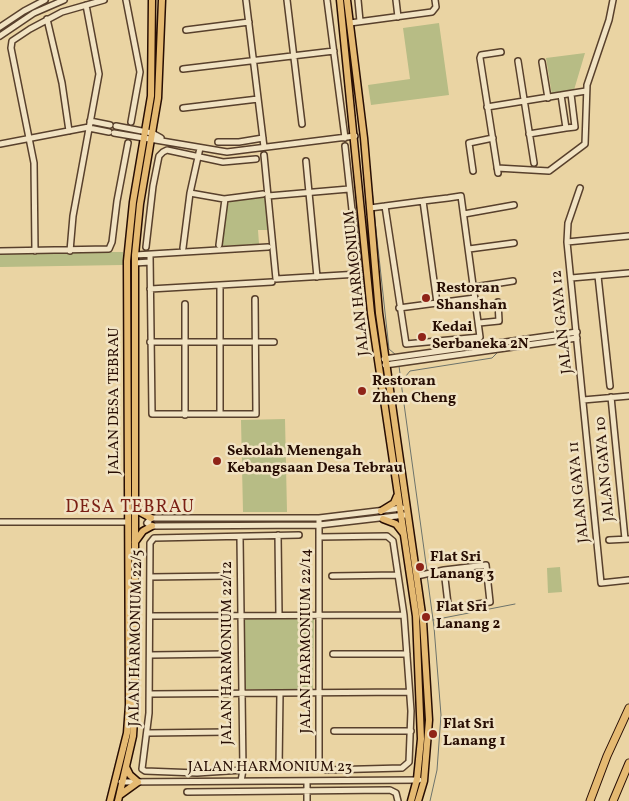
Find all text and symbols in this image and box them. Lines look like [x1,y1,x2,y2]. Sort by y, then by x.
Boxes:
street label: JALAN HARMONIUM [341,209,375,357]
street label: JALAN GAYA 12 [549,269,577,375]
place label: Restoran Shanshan [436,280,507,315]
marker: Restoran Shanshan [420,292,432,304]
place label: Kedai Serbaneka 2N [432,319,529,354]
street label: JALAN DESA TEBRAU [106,327,124,475]
marker: Kedai Serbaneka 2N [416,331,428,343]
place label: Restoran Zhen Cheng [372,373,456,408]
marker: Restoran Zhen Cheng [356,385,368,397]
street label: JALAN GAYA 10 [592,416,620,522]
street label: JALAN GAYA 11 [566,440,594,544]
place label: Sekolah Menengah Kebangsaan Desa Tebrau [227,443,403,478]
marker: Sekolah Menengah Kebangsaan Desa Tebrau [211,455,223,467]
district label: DESA TEBRAU [64,498,196,520]
street label: JALAN HARMONIUM 22/14 [298,548,316,734]
street label: JALAN HARMONIUM 22/5 [126,549,148,727]
place label: Flat Sri Lanang 3 [430,549,494,584]
street label: JALAN HARMONIUM 22/12 [219,561,237,745]
marker: Flat Sri Lanang 3 [414,561,426,573]
place label: Flat Sri Lanang 2 [436,599,500,634]
marker: Flat Sri Lanang 2 [420,611,432,623]
place label: Flat Sri Lanang 1 [443,716,505,751]
marker: Flat Sri Lanang 1 [427,728,439,740]
street label: JALAN HARMONIUM 23 [188,759,352,777]

